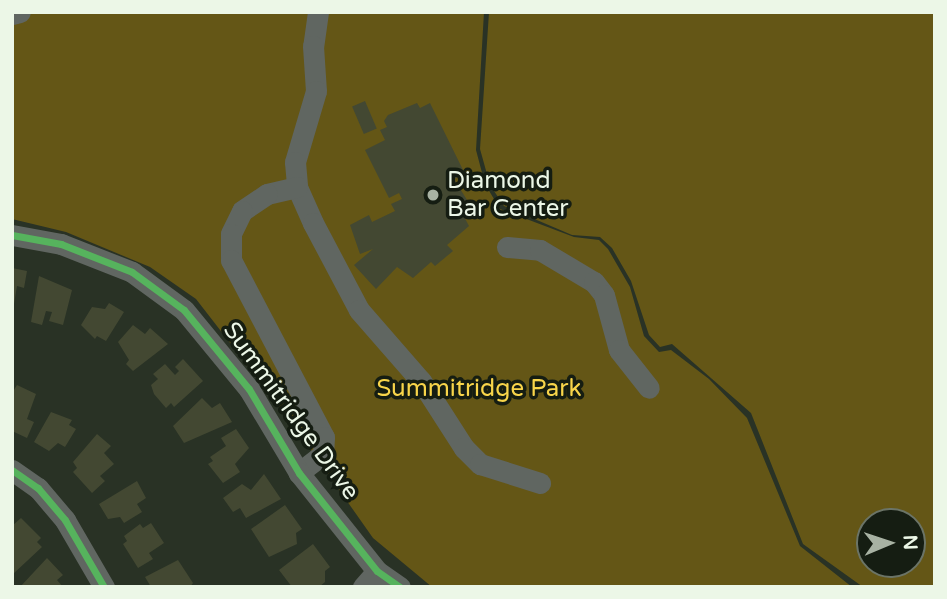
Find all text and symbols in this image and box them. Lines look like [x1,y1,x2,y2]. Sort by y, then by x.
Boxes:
place label: Diamond Bar Center [447,167,569,223]
marker: Diamond Bar Center [425,187,441,203]
street label: Summitridge Drive [217,316,365,506]
park label: Summitridge Park [377,375,581,403]
north arrow [856,508,926,578]
text: N [899,534,921,550]

